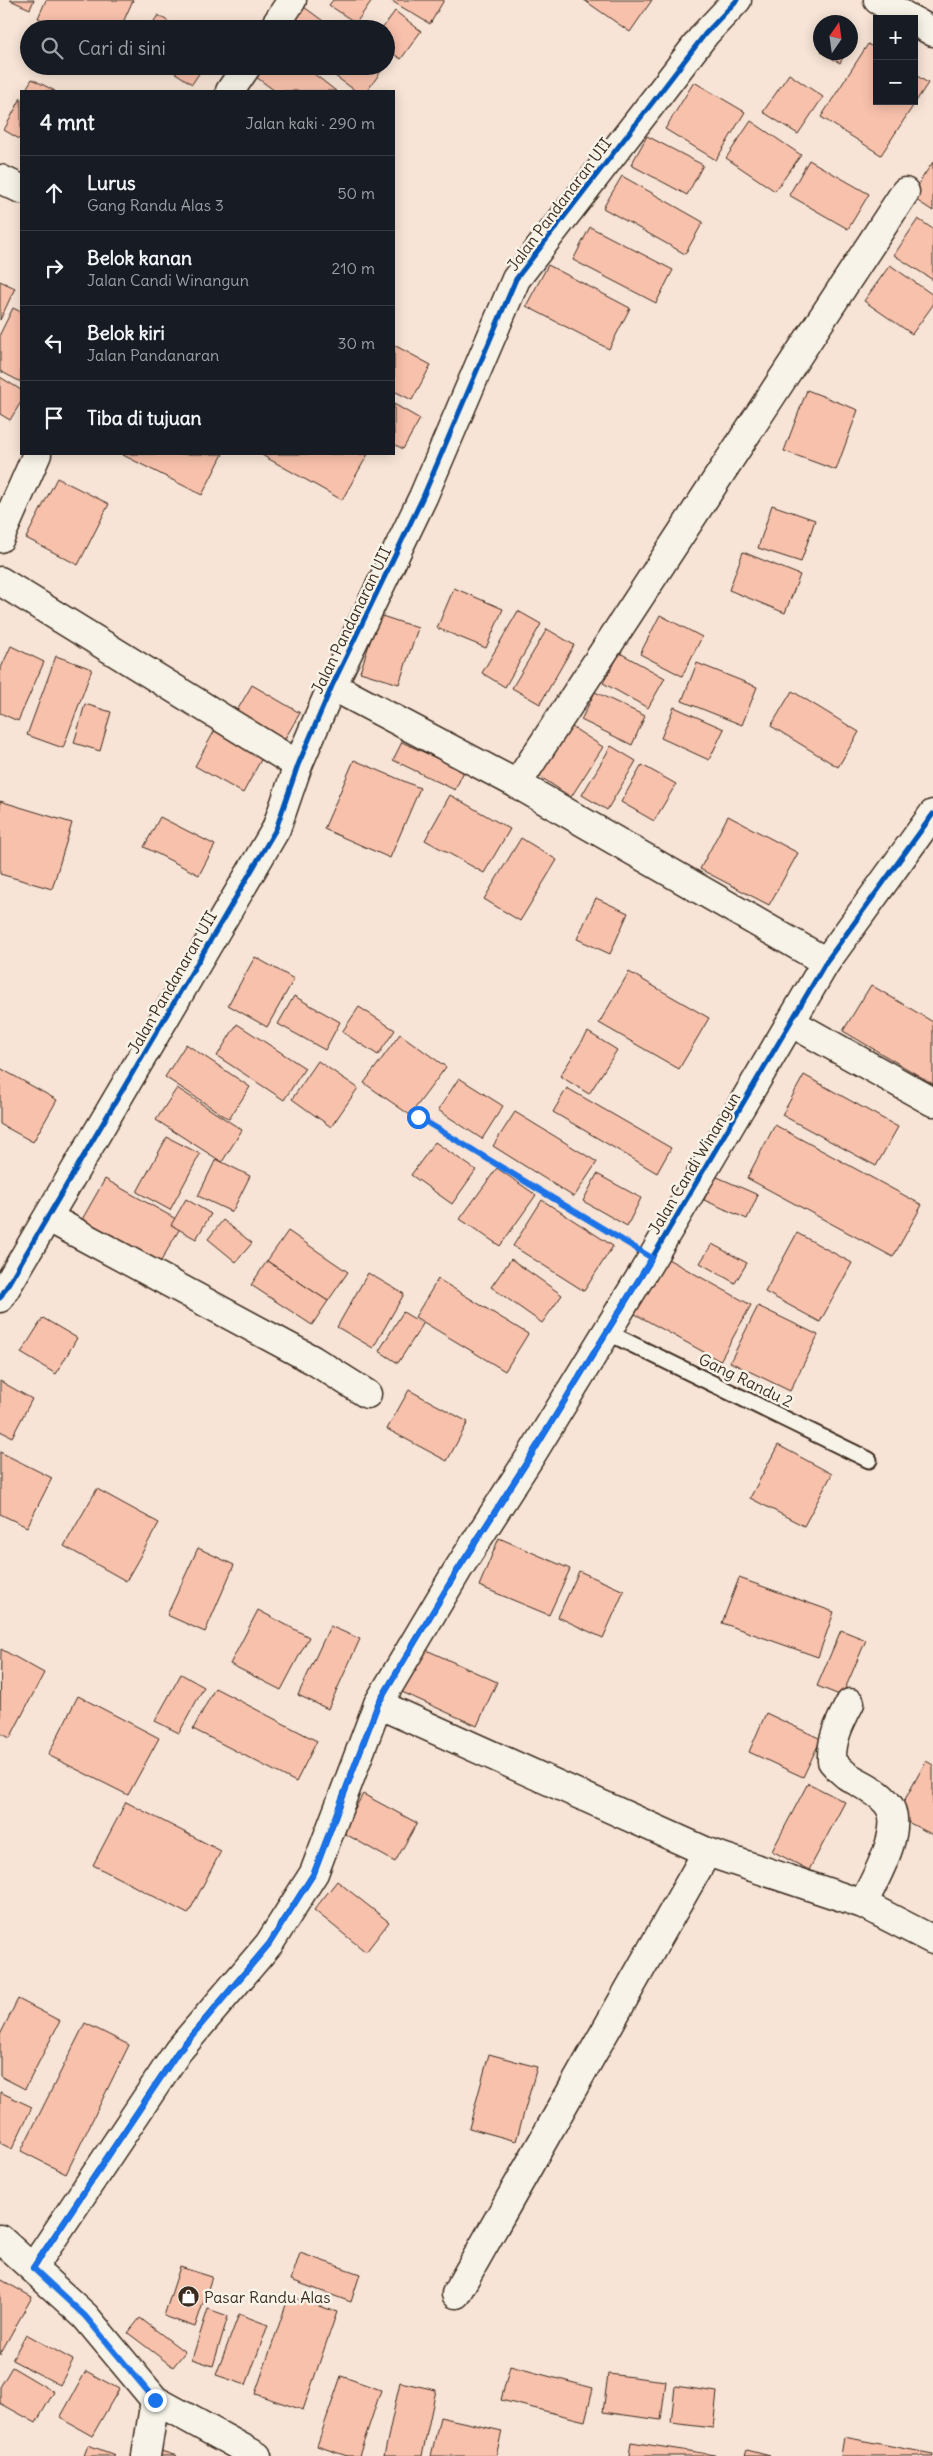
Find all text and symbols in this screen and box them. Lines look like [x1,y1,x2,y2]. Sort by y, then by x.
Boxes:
north arrow [813,15,858,60]
map controls [873,15,918,105]
button: + [873,15,918,60]
search box [20,20,395,75]
icon: search [38,34,66,62]
text: Cari di sini [78,36,166,60]
button: − [873,60,918,105]
text: 4 mnt [40,109,95,136]
text: Jalan kaki · 290 m [246,113,375,133]
street label: Jalan Pandanaran UII [503,134,615,274]
text: Lurus [87,171,136,195]
icon: ahead [40,179,68,207]
text: 50 m [337,183,375,203]
text: Gang Randu Alas 3 [87,195,224,215]
text: Belok kanan [87,246,192,270]
icon: right [40,254,68,282]
text: 210 m [332,258,375,278]
text: Jalan Candi Winangun [87,270,249,290]
text: Belok kiri [87,321,165,345]
icon: left [40,329,68,357]
text: 30 m [338,333,375,353]
text: Jalan Pandanaran [87,345,219,365]
icon: arrive [40,404,68,432]
text: Tiba di tujuan [87,406,202,430]
street label: Jalan Pandanaran UII [307,543,395,697]
street label: Jalan Pandanaran UII [123,907,221,1057]
street label: Jalan Candi Winangun [644,1088,744,1238]
route start [407,1106,430,1129]
street label: Gang Randu 2 [696,1349,797,1412]
shop icon: Pasar Randu Alas [176,2285,200,2309]
place label: Pasar Randu Alas [204,2287,330,2307]
route end [144,2389,167,2412]

